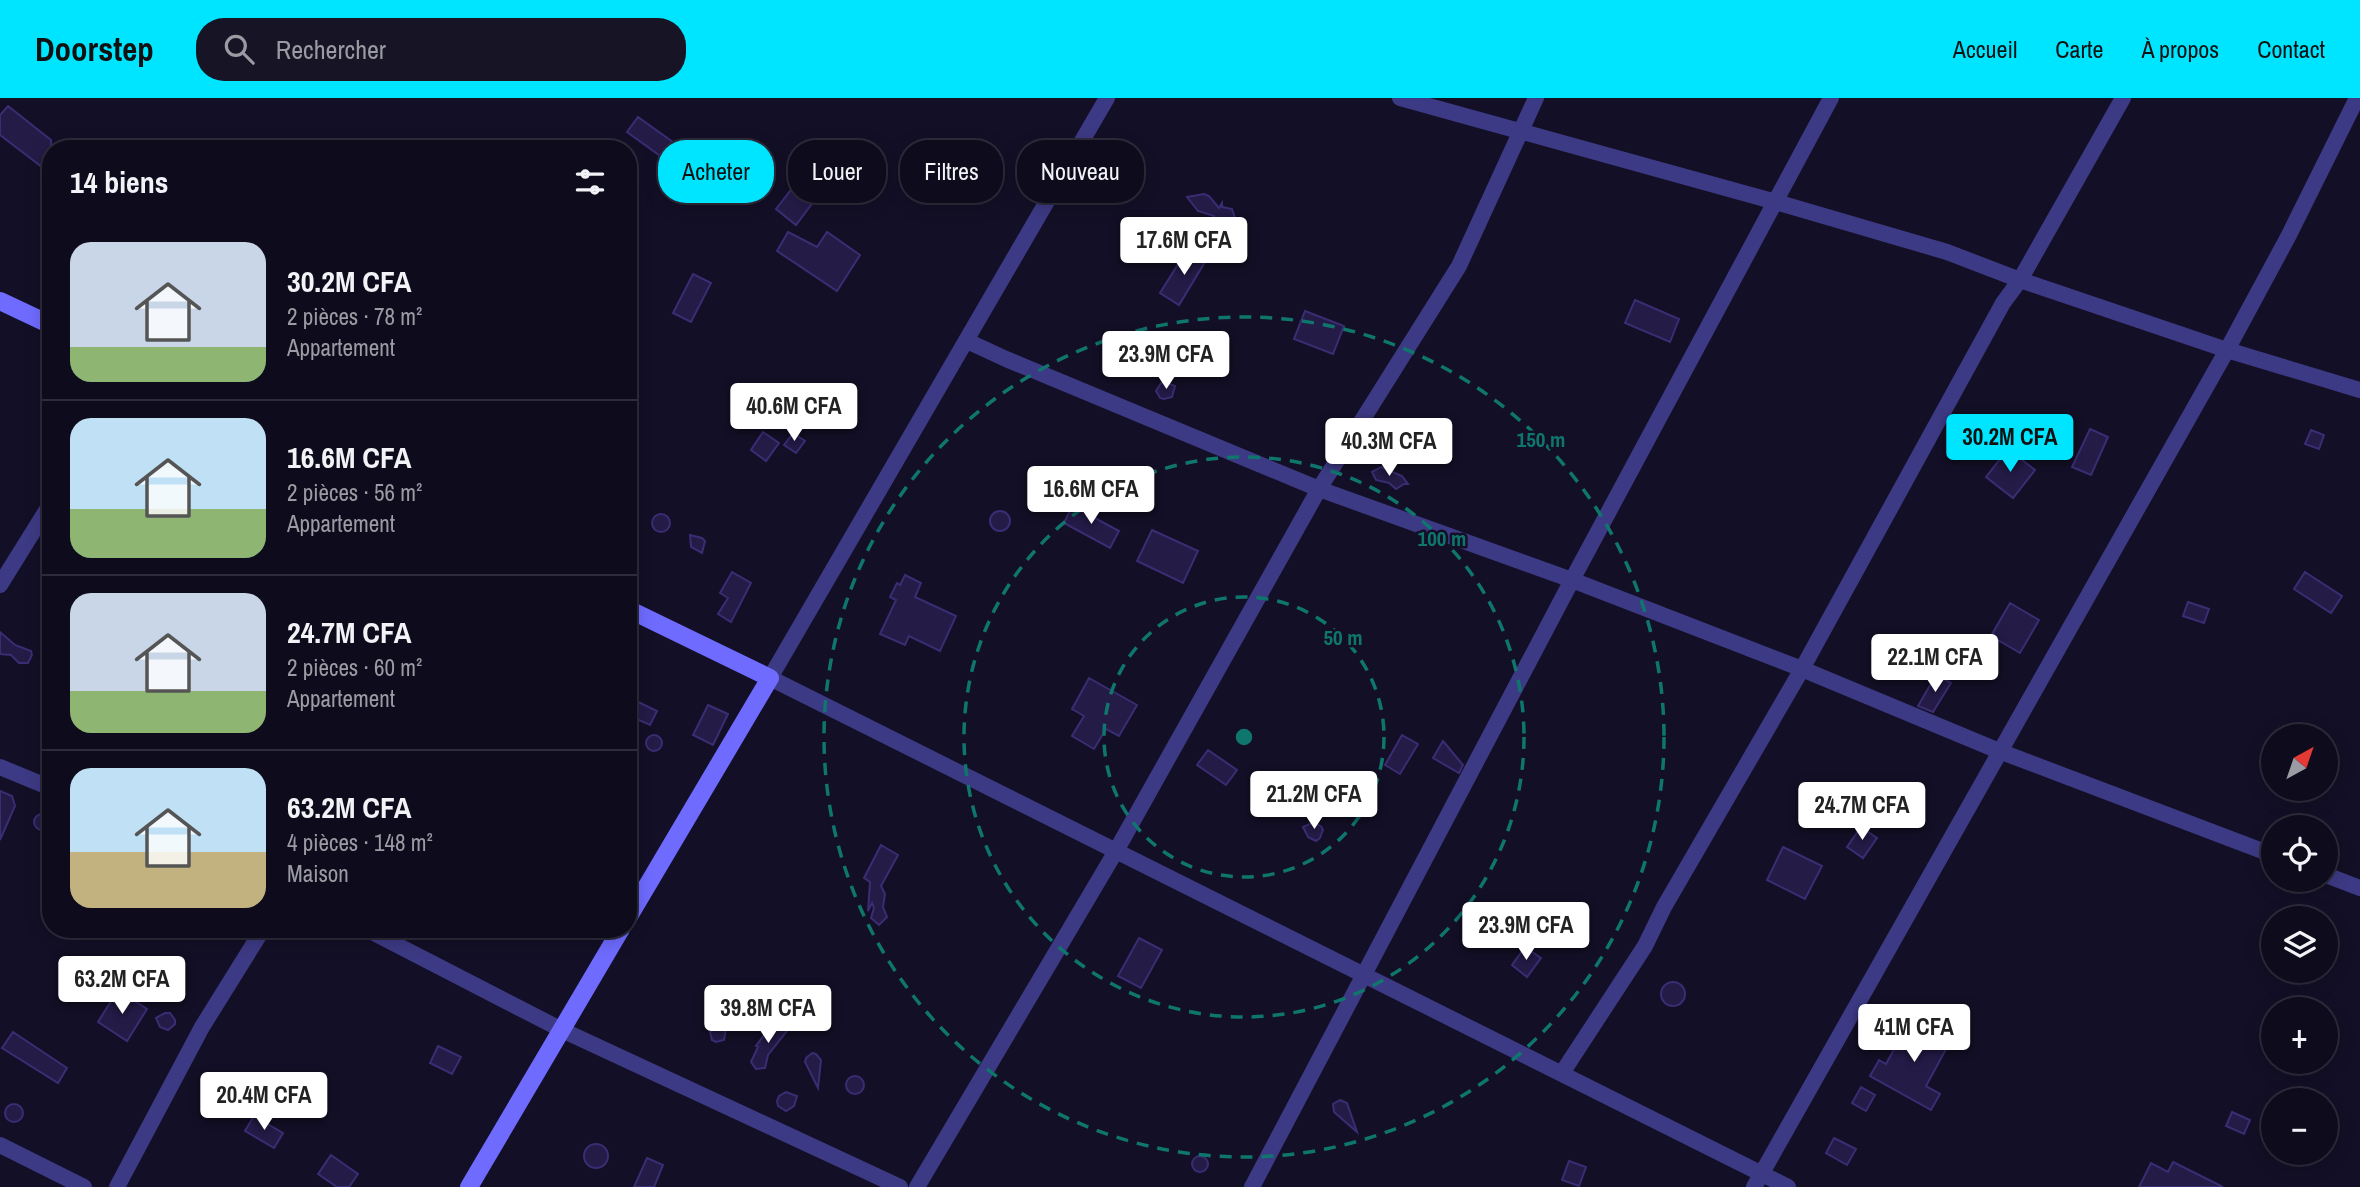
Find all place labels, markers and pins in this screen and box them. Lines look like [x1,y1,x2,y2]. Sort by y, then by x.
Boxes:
pin: 17.6M CFA [1104,218,1264,277]
pin: 23.9M CFA [1086,331,1246,391]
pin: 40.6M CFA [714,384,874,443]
pin: 30.2M CFA [1930,414,2090,474]
pin: 40.3M CFA [1309,418,1469,478]
pin: 16.6M CFA [1011,466,1171,526]
pin: 22.1M CFA [1855,634,2015,694]
centre of rings [1232,725,1256,749]
pin: 21.2M CFA [1234,772,1394,831]
pin: 24.7M CFA [1782,782,1942,842]
pin: 23.9M CFA [1446,902,1606,962]
pin: 63.2M CFA [42,956,202,1016]
pin: 39.8M CFA [688,986,848,1045]
pin: 41M CFA [1849,1004,1979,1064]
pin: 20.4M CFA [184,1072,344,1132]

